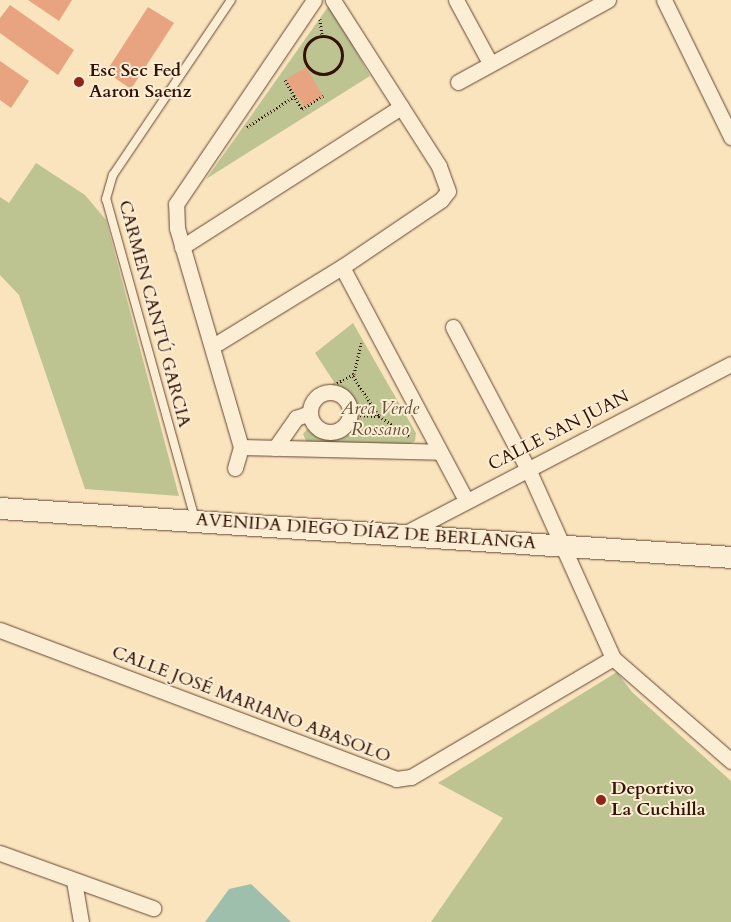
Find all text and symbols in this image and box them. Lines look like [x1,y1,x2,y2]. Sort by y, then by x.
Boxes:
place label: Esc Sec Fed Aaron Saenz [89,61,191,104]
marker: Esc Sec Fed Aaron Saenz [73,76,85,88]
street label: CARMEN CANTÚ GARCIA [113,198,195,430]
street label: CALLE SAN JUAN [485,386,633,476]
park label: Area Verde Rossano [341,399,419,442]
street label: AVENIDA DIEGO DÍAZ DE BERLANGA [195,509,537,555]
street label: CALLE JOSÉ MARIANO ABASOLO [109,642,393,768]
place label: Deportivo La Cuchilla [611,779,706,822]
marker: Deportivo La Cuchilla [595,794,607,806]

